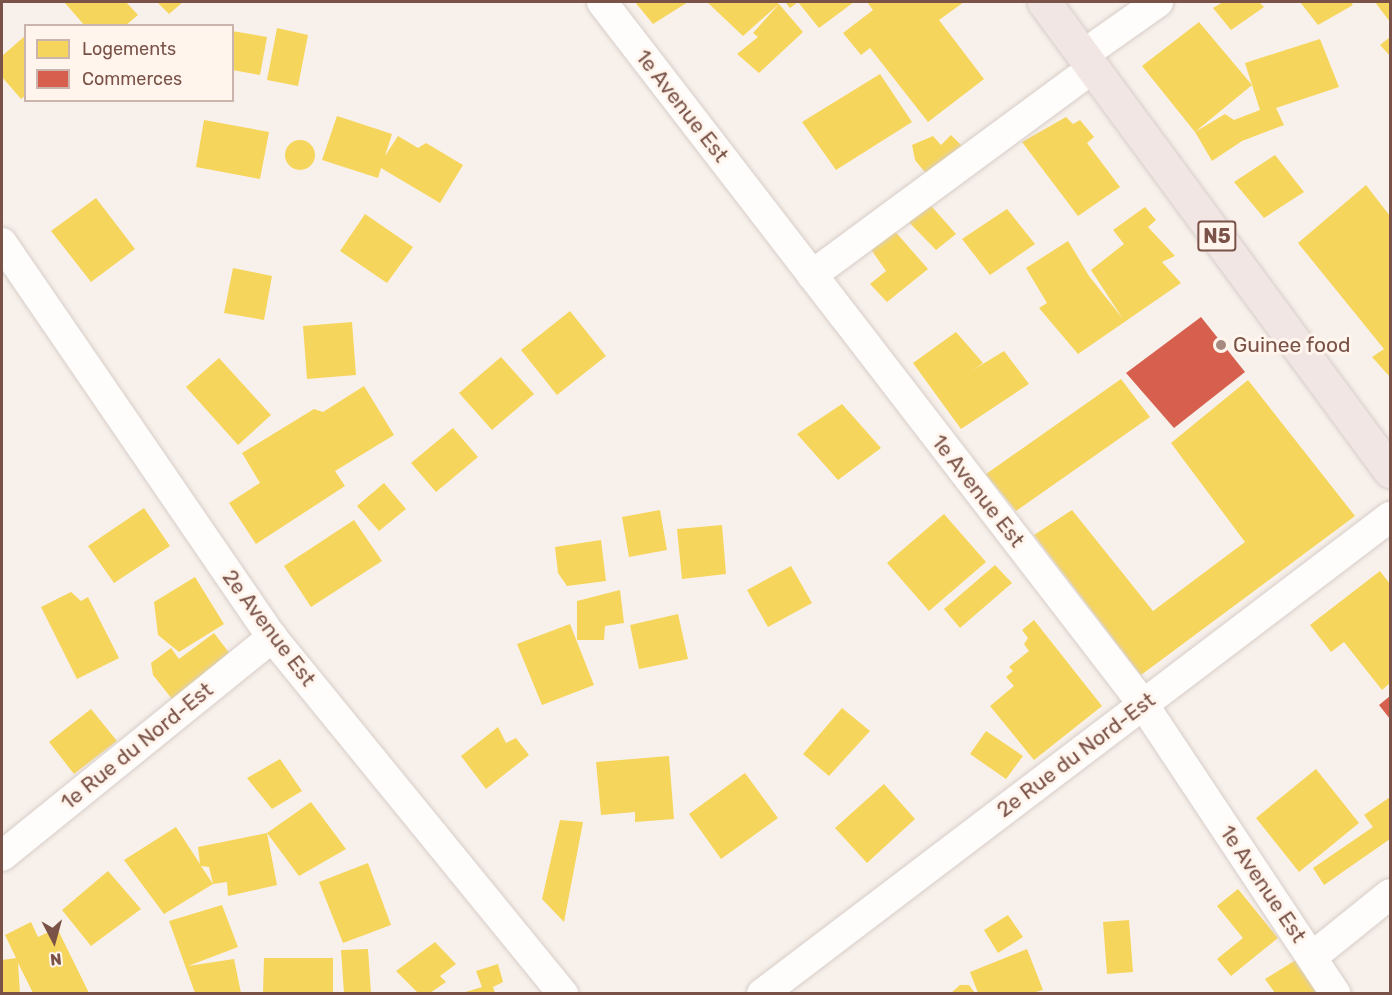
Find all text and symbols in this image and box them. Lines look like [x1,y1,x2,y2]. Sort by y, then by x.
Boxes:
legend [24,24,234,102]
text: Logements [82,38,176,60]
street label: 1e Avenue Est [630,45,734,167]
text: Commerces [82,68,182,90]
road number: N5 [1196,219,1238,253]
place label: Guinee food [1233,332,1351,358]
marker: Guinee food [1214,338,1228,352]
street label: 1e Avenue Est [926,430,1030,552]
street label: 2e Avenue Est [217,565,321,691]
street label: 1e Rue du Nord-Est [56,677,218,815]
street label: 2e Rue du Nord-Est [992,687,1160,823]
street label: 1e Avenue Est [1214,820,1312,948]
north arrow [24,911,84,971]
text: N [49,949,63,969]

